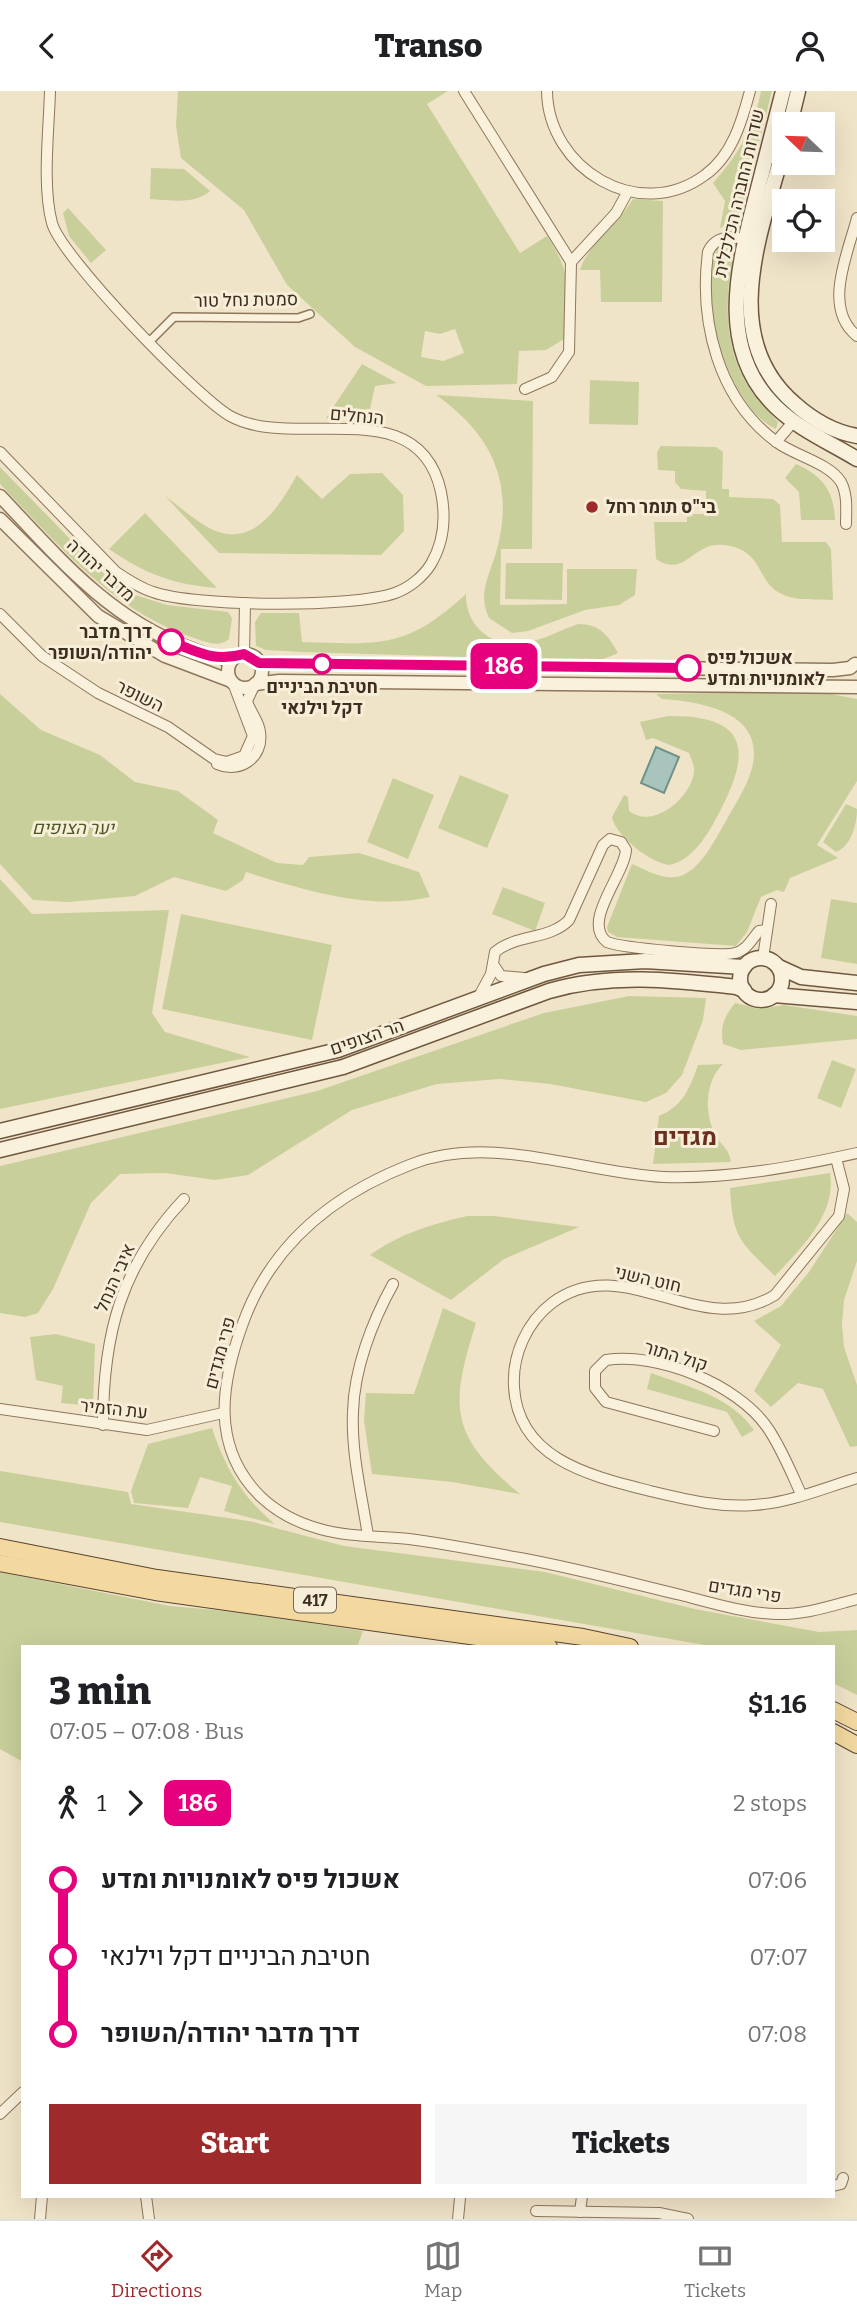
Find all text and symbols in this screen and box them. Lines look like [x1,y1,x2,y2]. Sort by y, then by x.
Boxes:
icon: back [28,27,66,65]
text: Transo [374,27,483,65]
icon: person [791,27,829,65]
street label: שדרות החברה הכלכלית [709,107,769,279]
north arrow [772,112,835,175]
map controls [772,112,835,252]
button: locate [772,189,835,252]
street label: סמטת נחל טור [194,288,298,312]
street label: הנחלים [329,403,385,429]
place label: בי"ס תומר רחל [606,496,716,518]
marker: בי"ס תומר רחל [584,499,600,515]
street label: מדבר יהודה [62,534,140,606]
place label: דרך מדבר יהודה/השופר [48,621,152,664]
marker: דרך מדבר יהודה/השופר [158,629,184,655]
line badge: 186 [464,643,544,689]
place label: אשכול פיס לאומנויות ומדע [707,647,825,690]
text: 186 [485,652,524,680]
marker: חטיבת הביניים דקל וילנאי [312,654,332,674]
marker: אשכול פיס לאומנויות ומדע [675,655,701,681]
street label: השופר [113,675,167,717]
place label: חטיבת הביניים דקל וילנאי [266,676,378,719]
park label: יער הצופים [32,817,116,839]
street label: הר הצופים [327,1014,407,1060]
district label: מגדים [653,1123,717,1151]
street label: איבי הנחל [90,1240,140,1316]
street label: חוט השני [613,1261,683,1297]
street label: פרי מגדים [200,1315,240,1391]
street label: קול התור [642,1336,710,1376]
street label: עת הזמיר [79,1395,149,1423]
street label: פרי מגדים [707,1574,783,1608]
road number: 417 [294,1588,336,1613]
text: 3 min [49,1668,151,1714]
text: $1.16 [748,1689,807,1720]
text: 07:05 – 07:08 · Bus [49,1717,244,1745]
icon: walk [49,1784,87,1822]
icon: forward [116,1784,154,1822]
text: 1 [97,1789,106,1817]
text: 186 [178,1789,217,1817]
text: 2 stops [733,1789,807,1817]
text: אשכול פיס לאומנויות ומדע [101,1864,400,1895]
text: 07:06 [748,1866,807,1894]
text: חטיבת הביניים דקל וילנאי [101,1941,371,1972]
text: 07:07 [750,1943,807,1971]
text: דרך מדבר יהודה/השופר [101,2018,360,2049]
text: 07:08 [747,2020,807,2048]
button: Start [49,2104,421,2184]
button: Tickets [435,2104,807,2184]
tab: Directions [111,2237,202,2302]
tab: Map [424,2237,462,2302]
tab: Tickets [684,2237,746,2302]

